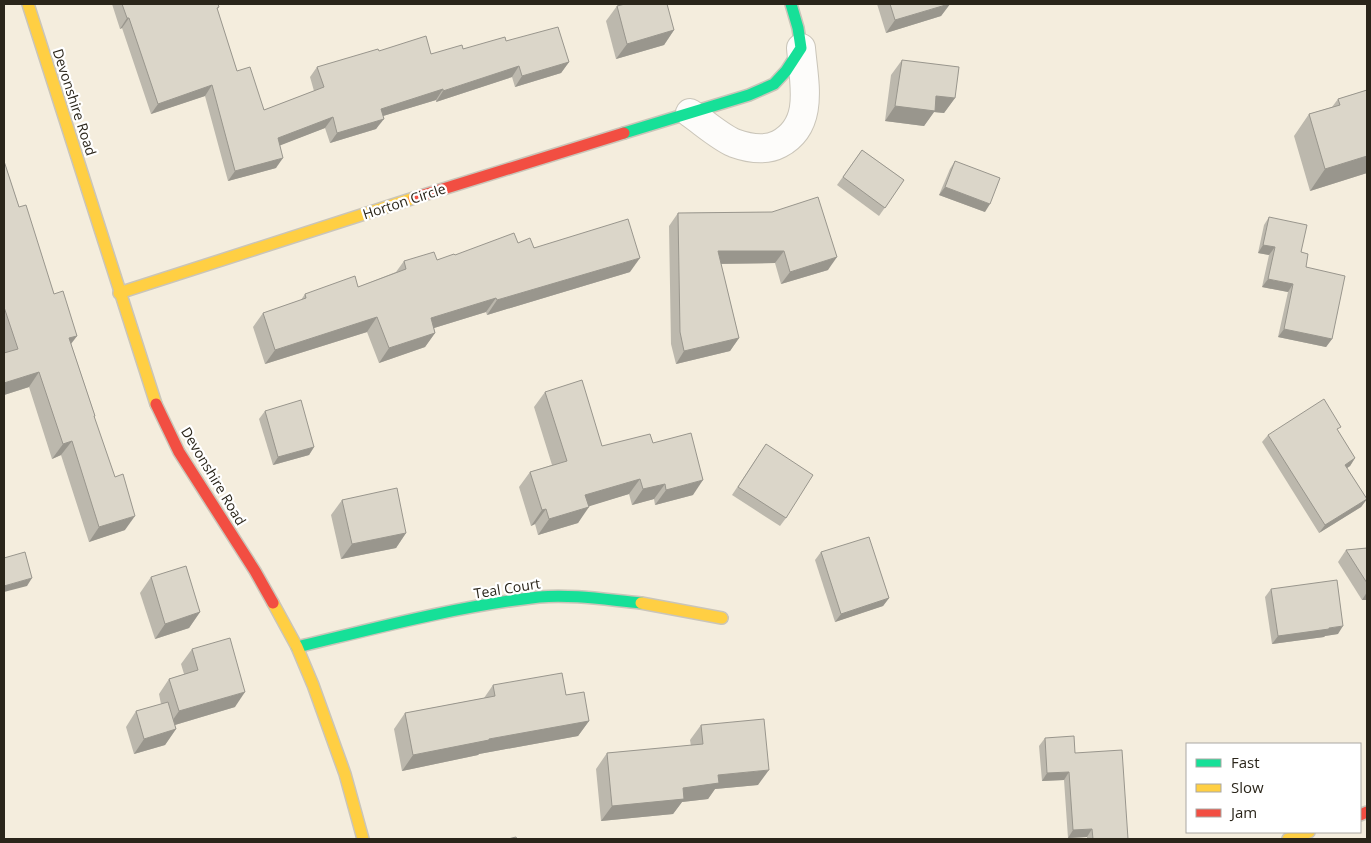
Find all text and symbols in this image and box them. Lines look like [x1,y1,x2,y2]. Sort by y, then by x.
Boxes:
street label: Devonshire Road [49,46,101,158]
street label: Horton Circle [360,179,448,223]
street label: Devonshire Road [177,423,251,529]
street label: Teal Court [472,573,542,603]
legend [1186,743,1361,833]
text: Fast [1231,752,1260,772]
text: Slow [1231,777,1264,797]
text: Jam [1229,802,1257,822]

